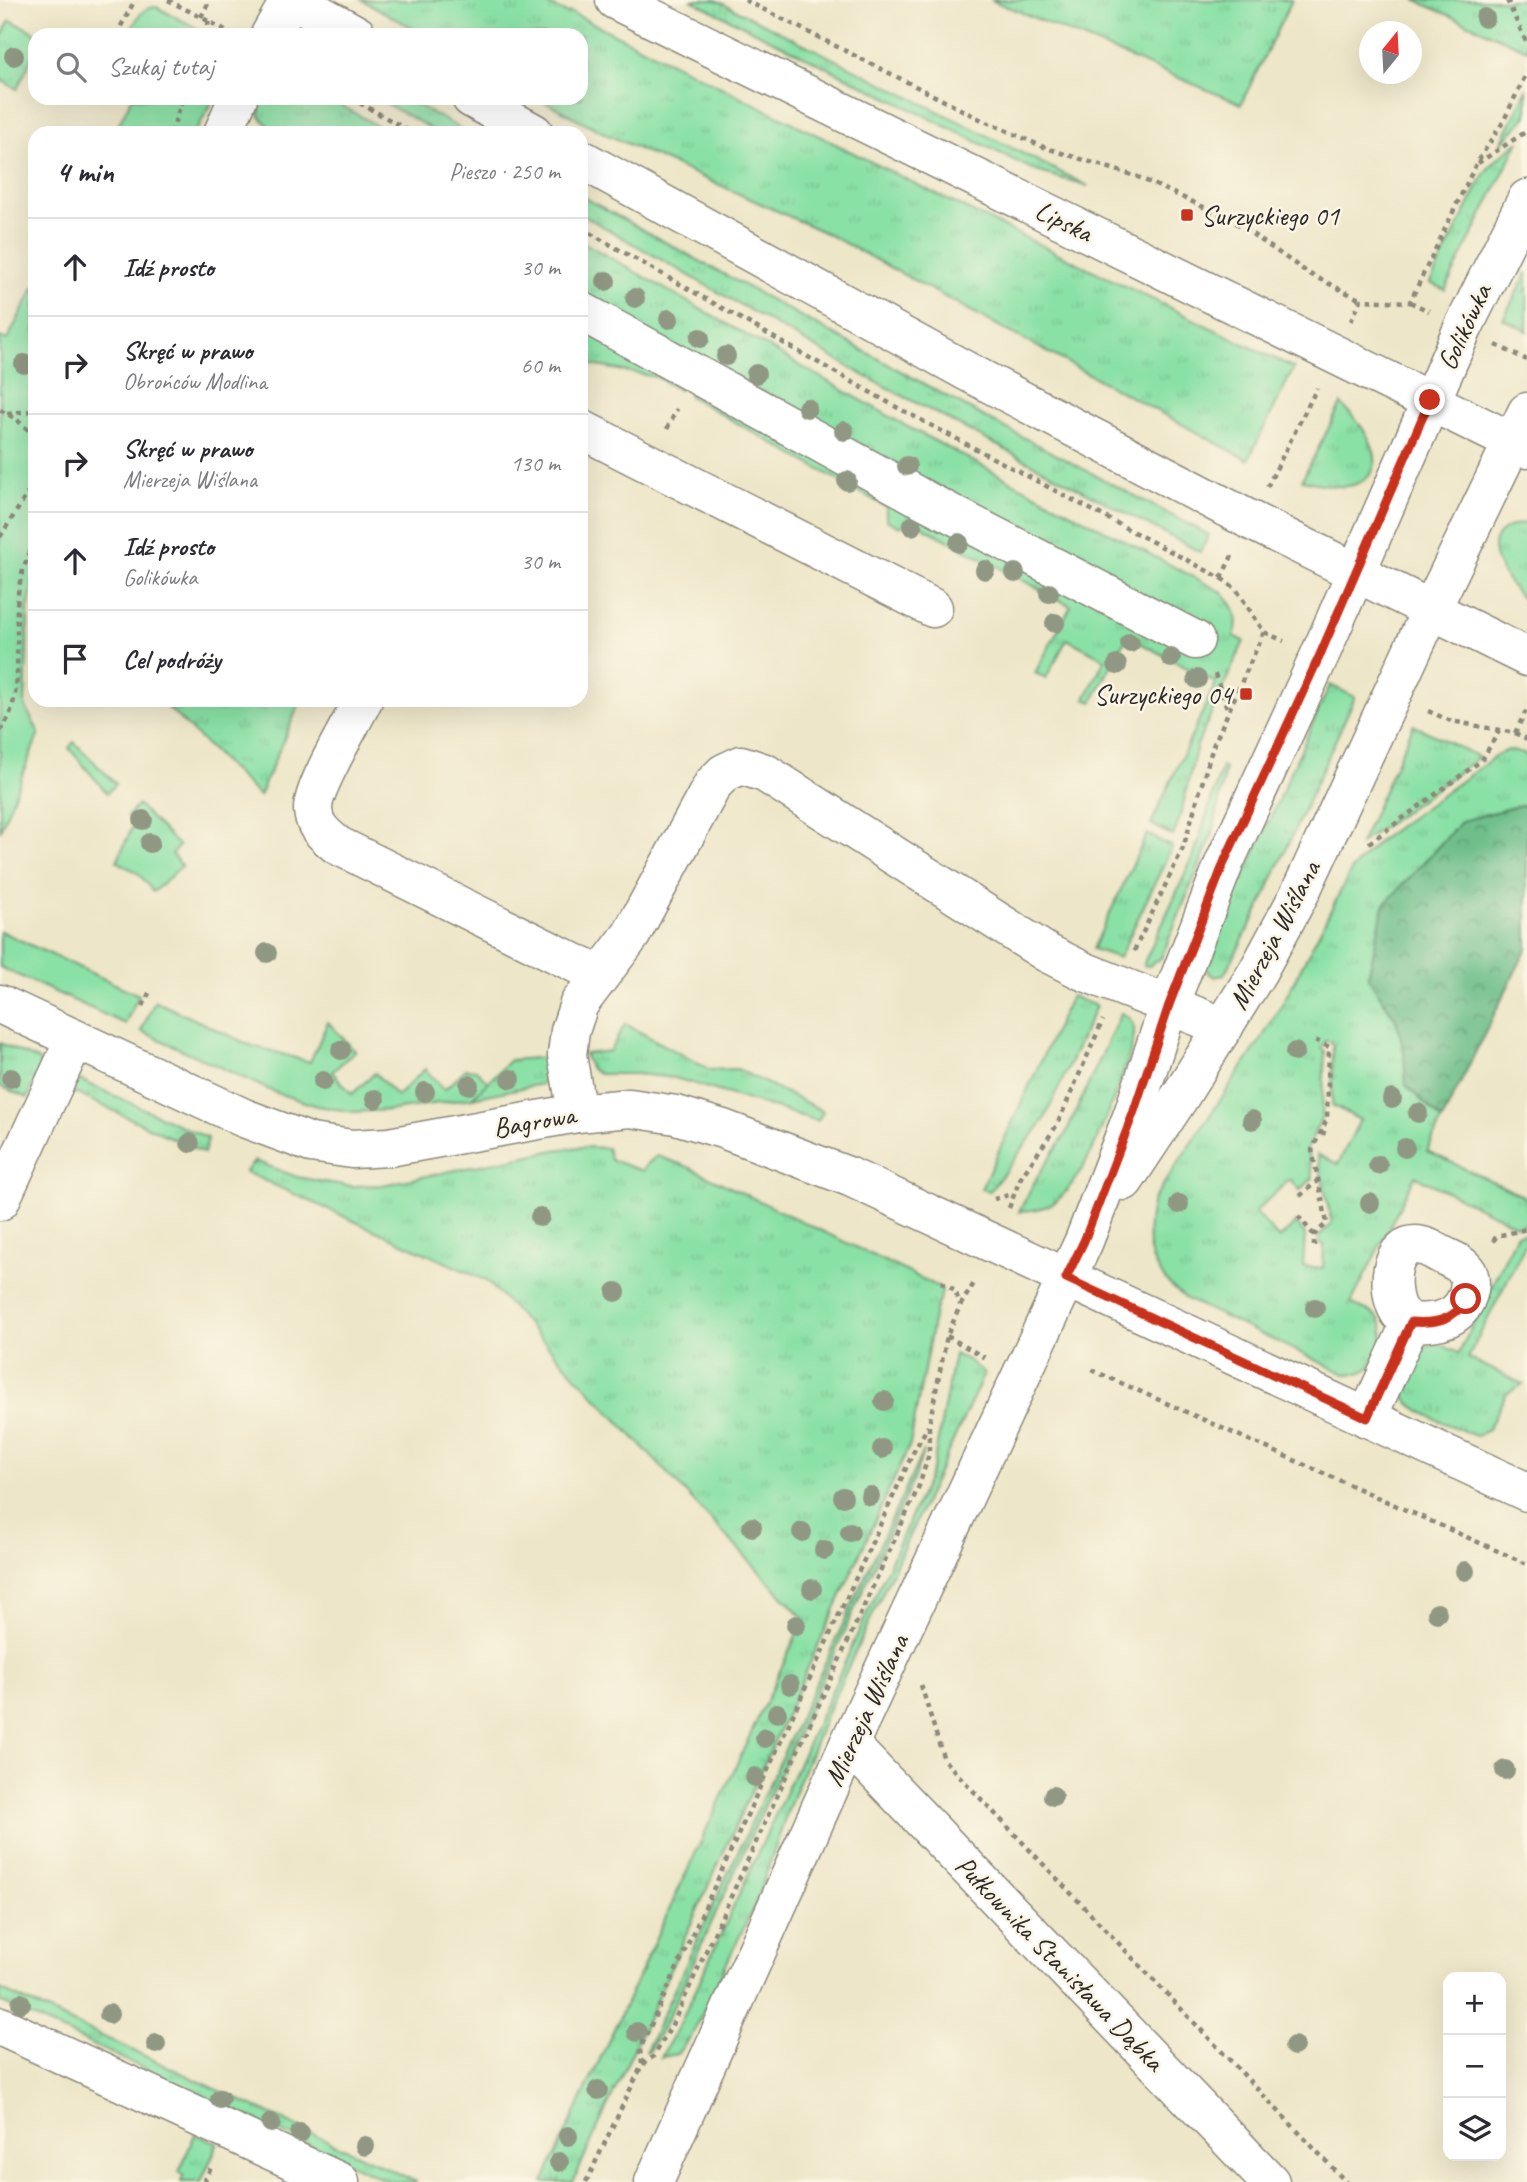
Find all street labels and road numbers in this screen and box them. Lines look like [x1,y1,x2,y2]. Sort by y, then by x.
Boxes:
street label: Lipska [1030,192,1100,250]
street label: Golikówka [1429,277,1500,375]
street label: Mierzeja Wiślana [1220,853,1329,1015]
street label: Bagrowa [490,1096,580,1145]
street label: Mierzeja Wiślana [816,1627,917,1791]
street label: Pułkownika Stanisława Dąbka [948,1848,1173,2079]

